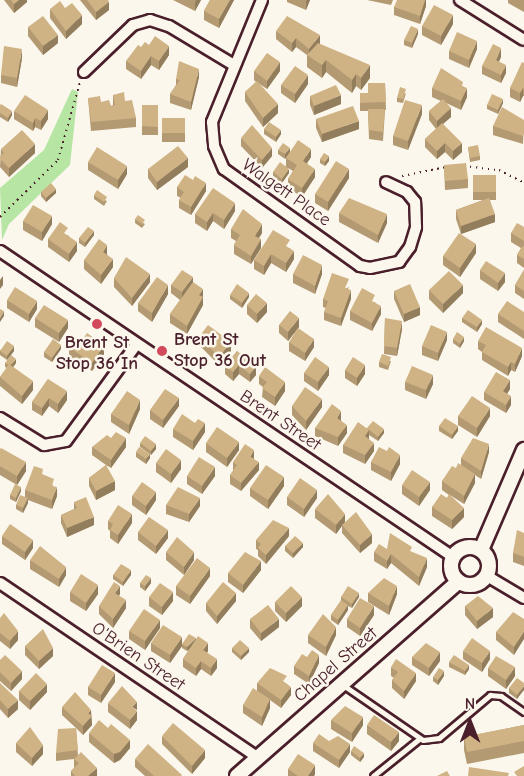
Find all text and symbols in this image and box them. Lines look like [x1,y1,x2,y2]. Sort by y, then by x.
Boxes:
street label: Walgett Place [237,154,335,232]
marker: Brent St Stop 36 In [90,317,104,331]
place label: Brent St Stop 36 Out [174,330,266,372]
place label: Brent St Stop 36 In [56,333,138,376]
marker: Brent St Stop 36 Out [155,344,169,358]
street label: Brent Street [235,386,325,456]
street label: O'Brien Street [87,618,189,696]
street label: Chapel Street [290,623,382,707]
north arrow [440,692,500,752]
text: N [465,695,475,713]

